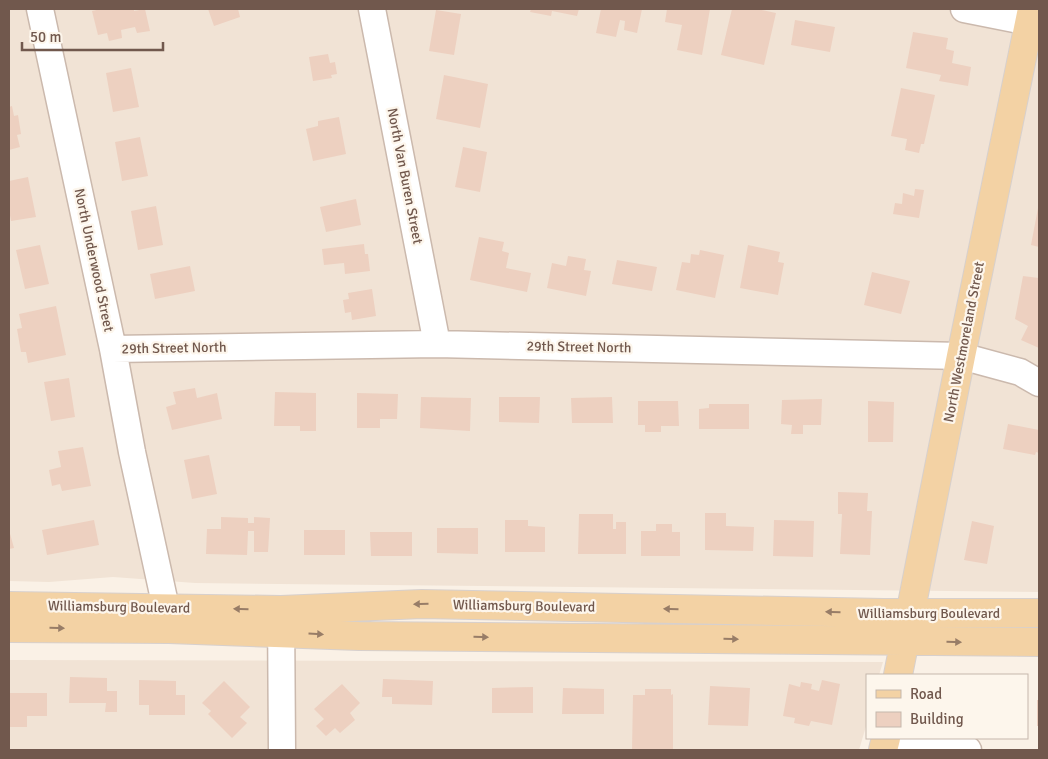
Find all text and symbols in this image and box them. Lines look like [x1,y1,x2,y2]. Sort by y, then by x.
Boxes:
scale bar [22,20,164,52]
text: 50 m [30,28,61,46]
street label: North Van Buren Street [383,106,427,246]
street label: North Underwood Street [70,187,118,333]
street label: North Westmoreland Street [940,260,988,424]
street label: 29th Street North [526,338,632,356]
street label: 29th Street North [121,339,227,357]
street label: Williamsburg Boulevard [453,596,595,616]
street label: Williamsburg Boulevard [48,597,190,617]
one-way arrow [412,600,428,608]
one-way arrow [232,605,248,613]
one-way arrow [662,605,678,613]
street label: Williamsburg Boulevard [858,605,1000,622]
one-way arrow [825,608,841,616]
one-way arrow [50,624,66,632]
one-way arrow [308,630,324,638]
one-way arrow [473,633,489,641]
one-way arrow [723,635,739,643]
one-way arrow [946,638,962,646]
legend [866,674,1028,739]
text: Road [910,685,942,703]
text: Building [910,710,964,728]

